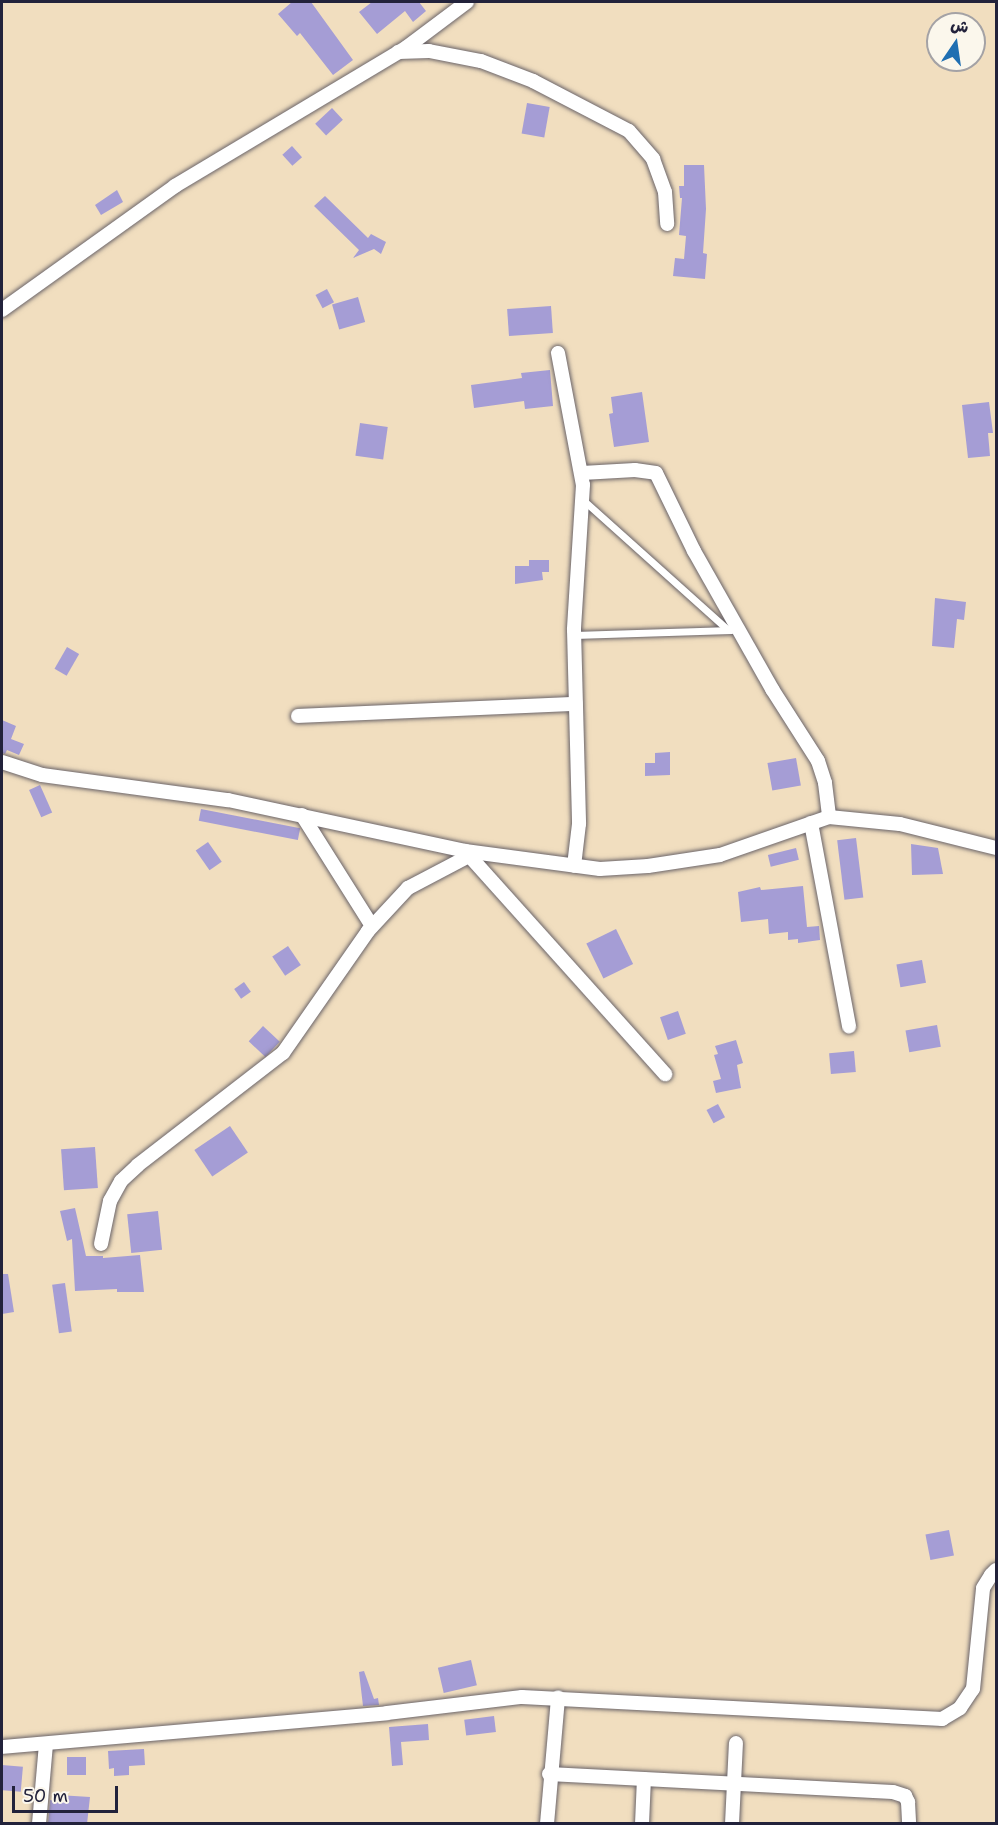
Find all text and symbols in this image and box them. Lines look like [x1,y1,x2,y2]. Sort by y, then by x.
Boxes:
north arrow [926,12,986,72]
text: ش [949,14,971,38]
scale bar [15,1774,122,1812]
text: 50 m [23,1784,68,1808]

